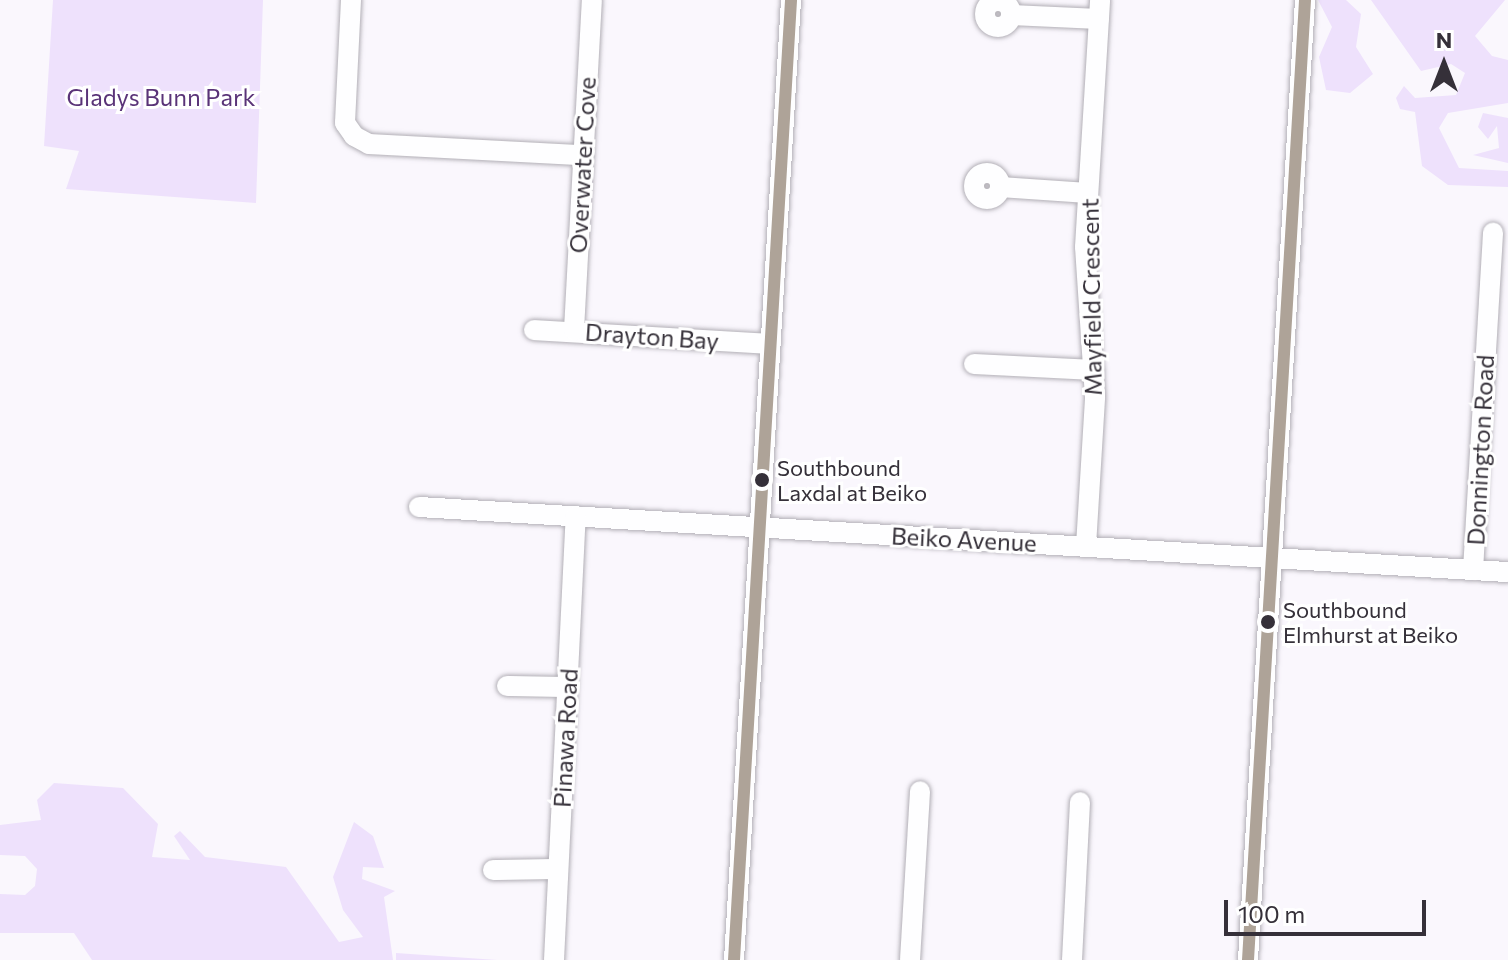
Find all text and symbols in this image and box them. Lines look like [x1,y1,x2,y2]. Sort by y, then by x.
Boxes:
north arrow [1404,24,1484,104]
text: N [1436,26,1452,53]
street label: Overwater Cove [563,76,601,254]
park label: Gladys Bunn Park [66,83,256,111]
street label: Mayfield Crescent [1075,198,1107,396]
street label: Drayton Bay [584,317,720,355]
street label: Donnington Road [1461,354,1499,546]
place label: Southbound Laxdal at Beiko [777,454,927,506]
marker: Southbound Laxdal at Beiko [754,472,770,488]
street label: Beiko Avenue [890,521,1038,557]
place label: Southbound Elmhurst at Beiko [1283,596,1458,648]
marker: Southbound Elmhurst at Beiko [1260,614,1276,630]
street label: Pinawa Road [547,668,583,808]
scale bar [1228,884,1430,934]
text: 100 m [1238,899,1305,928]

